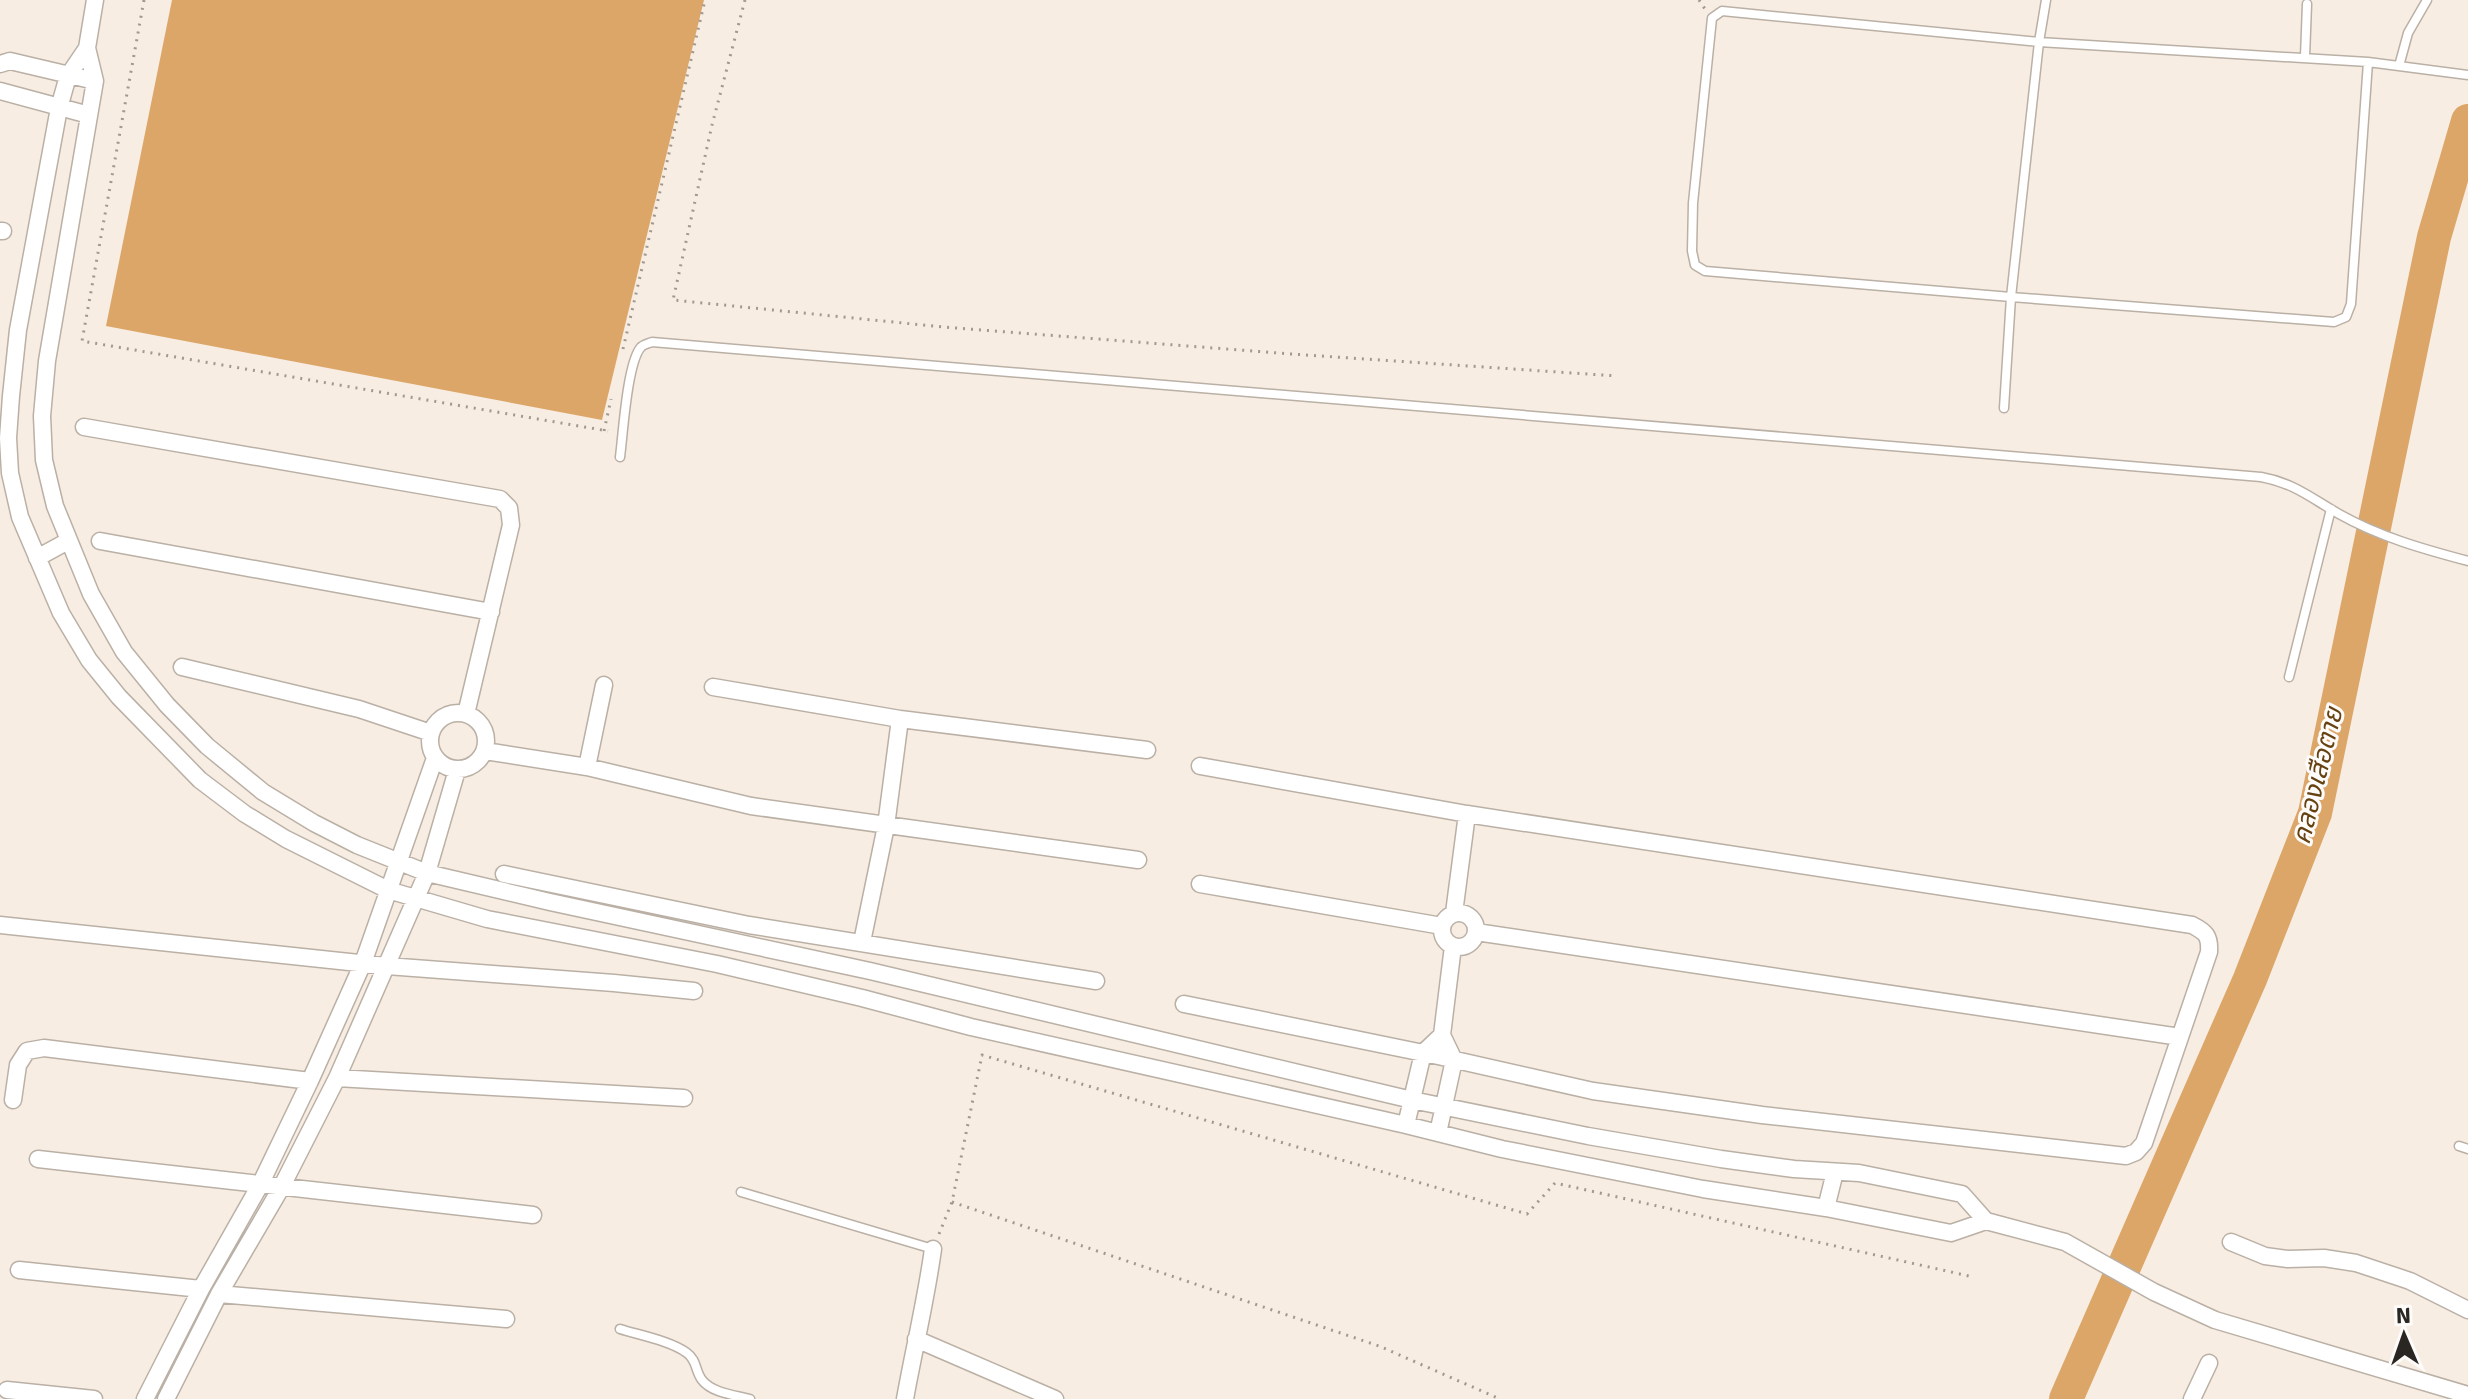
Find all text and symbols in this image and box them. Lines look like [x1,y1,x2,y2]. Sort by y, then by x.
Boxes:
water label: คลองเสือตาย [2286,703,2351,848]
north arrow [2364,1295,2444,1375]
text: N [2395,1302,2411,1329]

